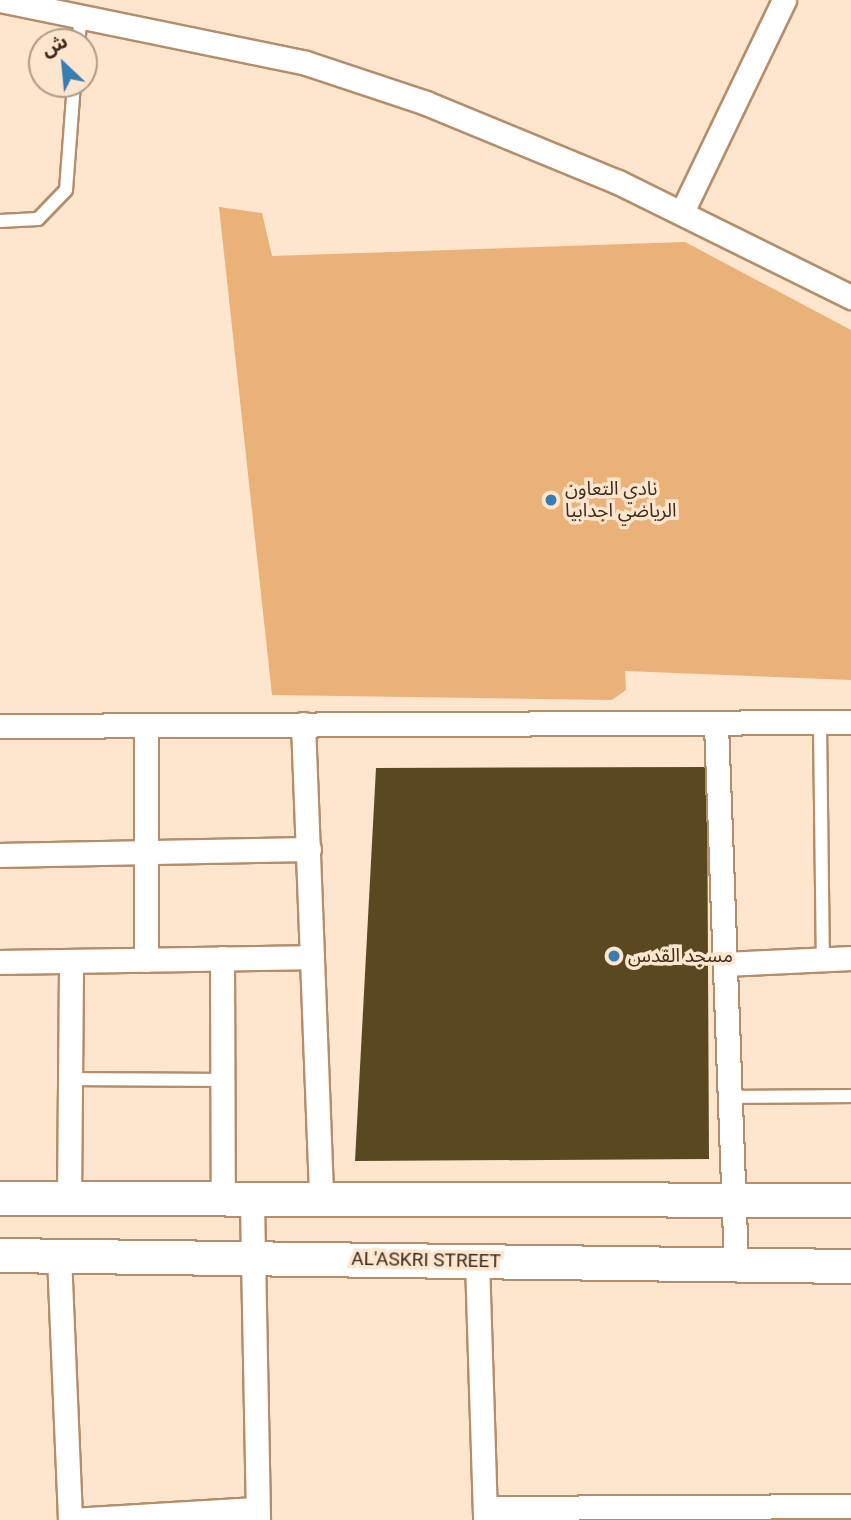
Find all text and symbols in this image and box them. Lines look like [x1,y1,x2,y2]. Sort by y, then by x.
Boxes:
north arrow [28,28,98,98]
text: ش [38,29,71,62]
place label: نادي التعاون الرياضي اجدابيا [565,478,677,522]
marker: نادي التعاون الرياضي اجدابيا [543,492,559,508]
place label: مسجد القدس [628,945,733,967]
marker: مسجد القدس [606,948,622,964]
street label: AL'ASKRI STREET [351,1247,501,1273]

